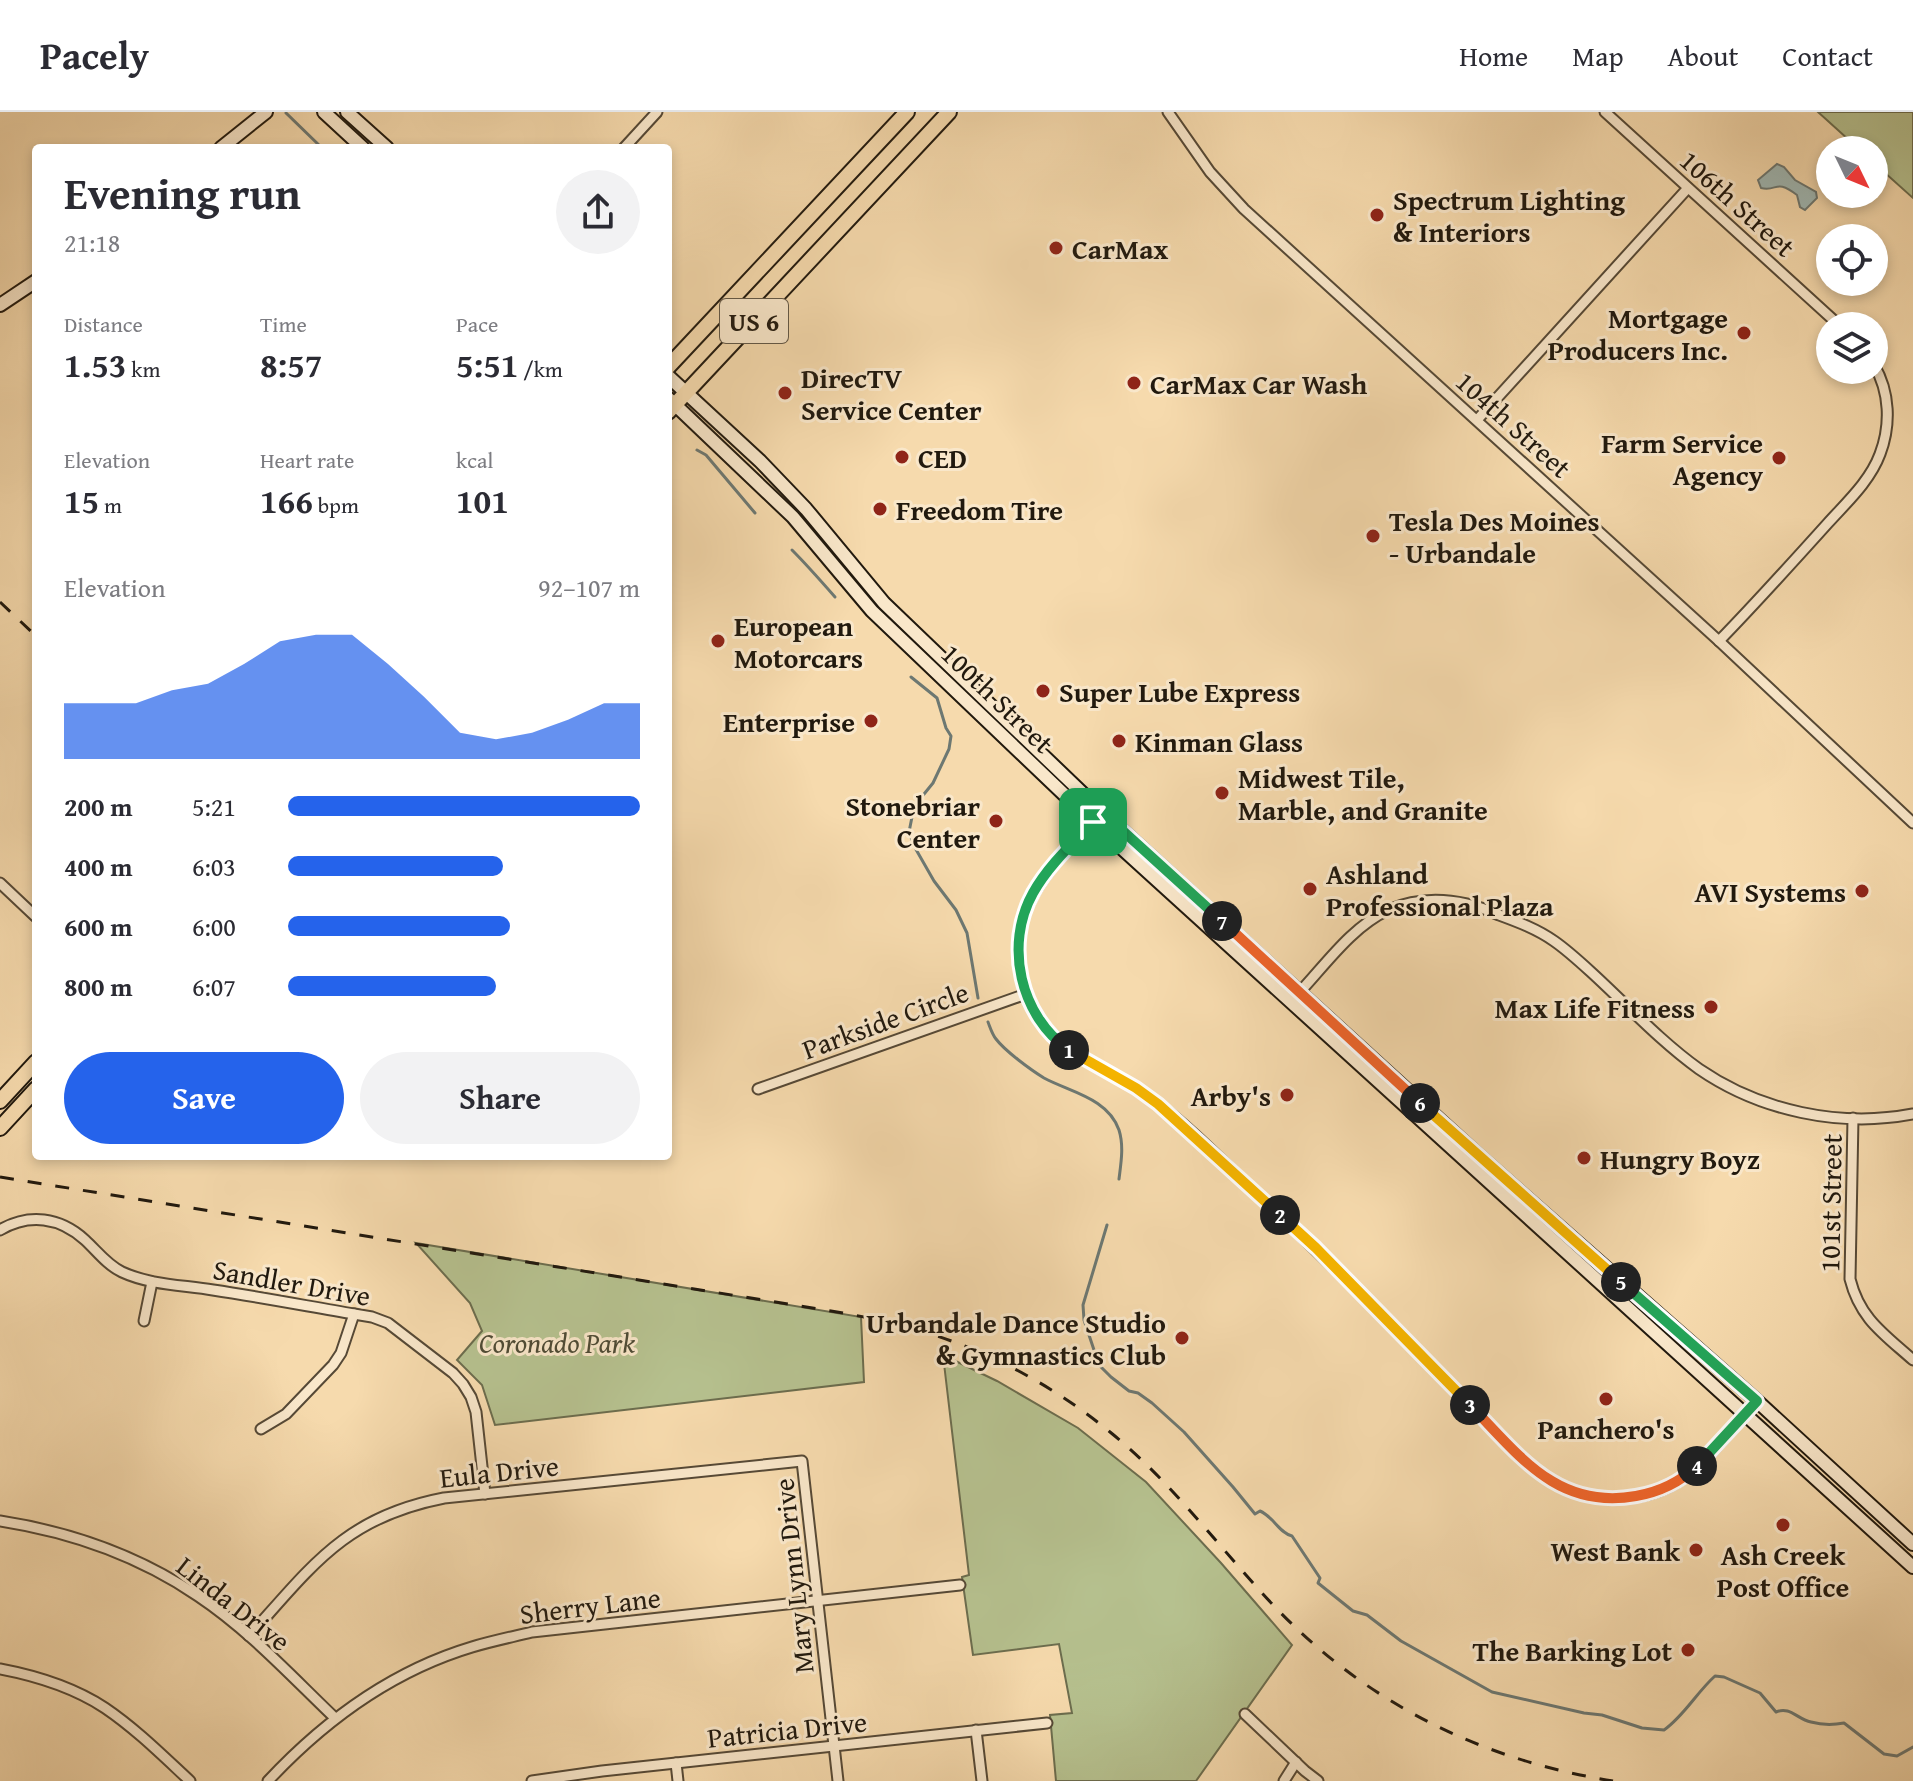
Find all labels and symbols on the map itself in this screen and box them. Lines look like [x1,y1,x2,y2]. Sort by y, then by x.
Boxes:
north arrow [1816,136,1888,208]
street label: 106th Street [1671,140,1805,266]
place label: Spectrum Lighting & Interiors [1393,179,1625,252]
marker: Spectrum Lighting & Interiors [1368,206,1386,224]
place label: CarMax [1072,228,1168,269]
marker: CarMax [1047,239,1065,257]
place label: Mortgage Producers Inc. [1548,297,1728,370]
road number: US 6 [720,299,788,343]
marker: Mortgage Producers Inc. [1735,324,1753,342]
place label: DirecTV Service Center [801,357,982,430]
street label: 104th Street [1447,361,1581,487]
place label: CarMax Car Wash [1150,363,1368,404]
marker: CarMax Car Wash [1125,374,1143,392]
marker: DirecTV Service Center [776,384,794,402]
place label: Farm Service Agency [1601,422,1764,495]
place label: CED [918,437,967,478]
marker: CED [893,448,911,466]
marker: Farm Service Agency [1770,449,1788,467]
place label: Freedom Tire [896,489,1063,530]
marker: Freedom Tire [871,500,889,518]
place label: Tesla Des Moines - Urbandale [1389,500,1600,573]
marker: Tesla Des Moines - Urbandale [1364,527,1382,545]
place label: European Motorcars [734,605,863,678]
marker: European Motorcars [709,632,727,650]
street label: 100th Street [932,634,1064,763]
place label: Super Lube Express [1059,671,1300,712]
marker: Super Lube Express [1034,682,1052,700]
place label: Enterprise [723,701,855,742]
marker: Enterprise [862,712,880,730]
place label: Kinman Glass [1135,721,1303,762]
marker: Kinman Glass [1110,732,1128,750]
place label: Midwest Tile, Marble, and Granite [1238,757,1488,830]
marker: Midwest Tile, Marble, and Granite [1213,784,1231,802]
place label: Stonebriar Center [845,785,980,858]
pin [1059,788,1127,856]
marker: Stonebriar Center [987,812,1005,830]
place label: Ashland Professional Plaza [1326,853,1554,926]
place label: AVI Systems [1694,871,1846,912]
marker: Ashland Professional Plaza [1301,880,1319,898]
marker: AVI Systems [1853,882,1871,900]
pin: 7 [1202,901,1242,941]
street label: Parkside Circle [796,971,974,1069]
place label: Max Life Fitness [1495,987,1695,1028]
marker: Max Life Fitness [1702,998,1720,1016]
pin: 1 [1049,1030,1089,1070]
place label: Arby's [1191,1075,1271,1116]
pin: 6 [1400,1083,1440,1123]
marker: Arby's [1278,1086,1296,1104]
street label: 101st Street [1808,1133,1852,1273]
place label: Hungry Boyz [1600,1138,1760,1179]
marker: Hungry Boyz [1575,1149,1593,1167]
pin: 2 [1260,1195,1300,1235]
street label: Sandler Drive [210,1248,374,1316]
pin: 5 [1601,1262,1641,1302]
place label: Urbandale Dance Studio & Gymnastics Club [866,1302,1166,1375]
park label: Coronado Park [479,1322,635,1363]
marker: Urbandale Dance Studio & Gymnastics Club [1173,1329,1191,1347]
pin: 3 [1450,1385,1490,1425]
marker: Panchero's [1597,1390,1615,1408]
place label: Panchero's [1537,1408,1675,1449]
street label: Eula Drive [437,1444,561,1498]
pin: 4 [1677,1446,1717,1486]
street label: Mary Lynn Drive [762,1476,824,1676]
marker: Ash Creek Post Office [1774,1516,1792,1534]
place label: West Bank [1551,1530,1681,1571]
place label: Ash Creek Post Office [1717,1534,1849,1607]
marker: West Bank [1687,1541,1705,1559]
street label: Linda Drive [168,1545,300,1661]
street label: Sherry Lane [517,1576,663,1634]
place label: The Barking Lot [1472,1630,1672,1671]
marker: The Barking Lot [1679,1641,1697,1659]
street label: Patricia Drive [705,1700,869,1758]

